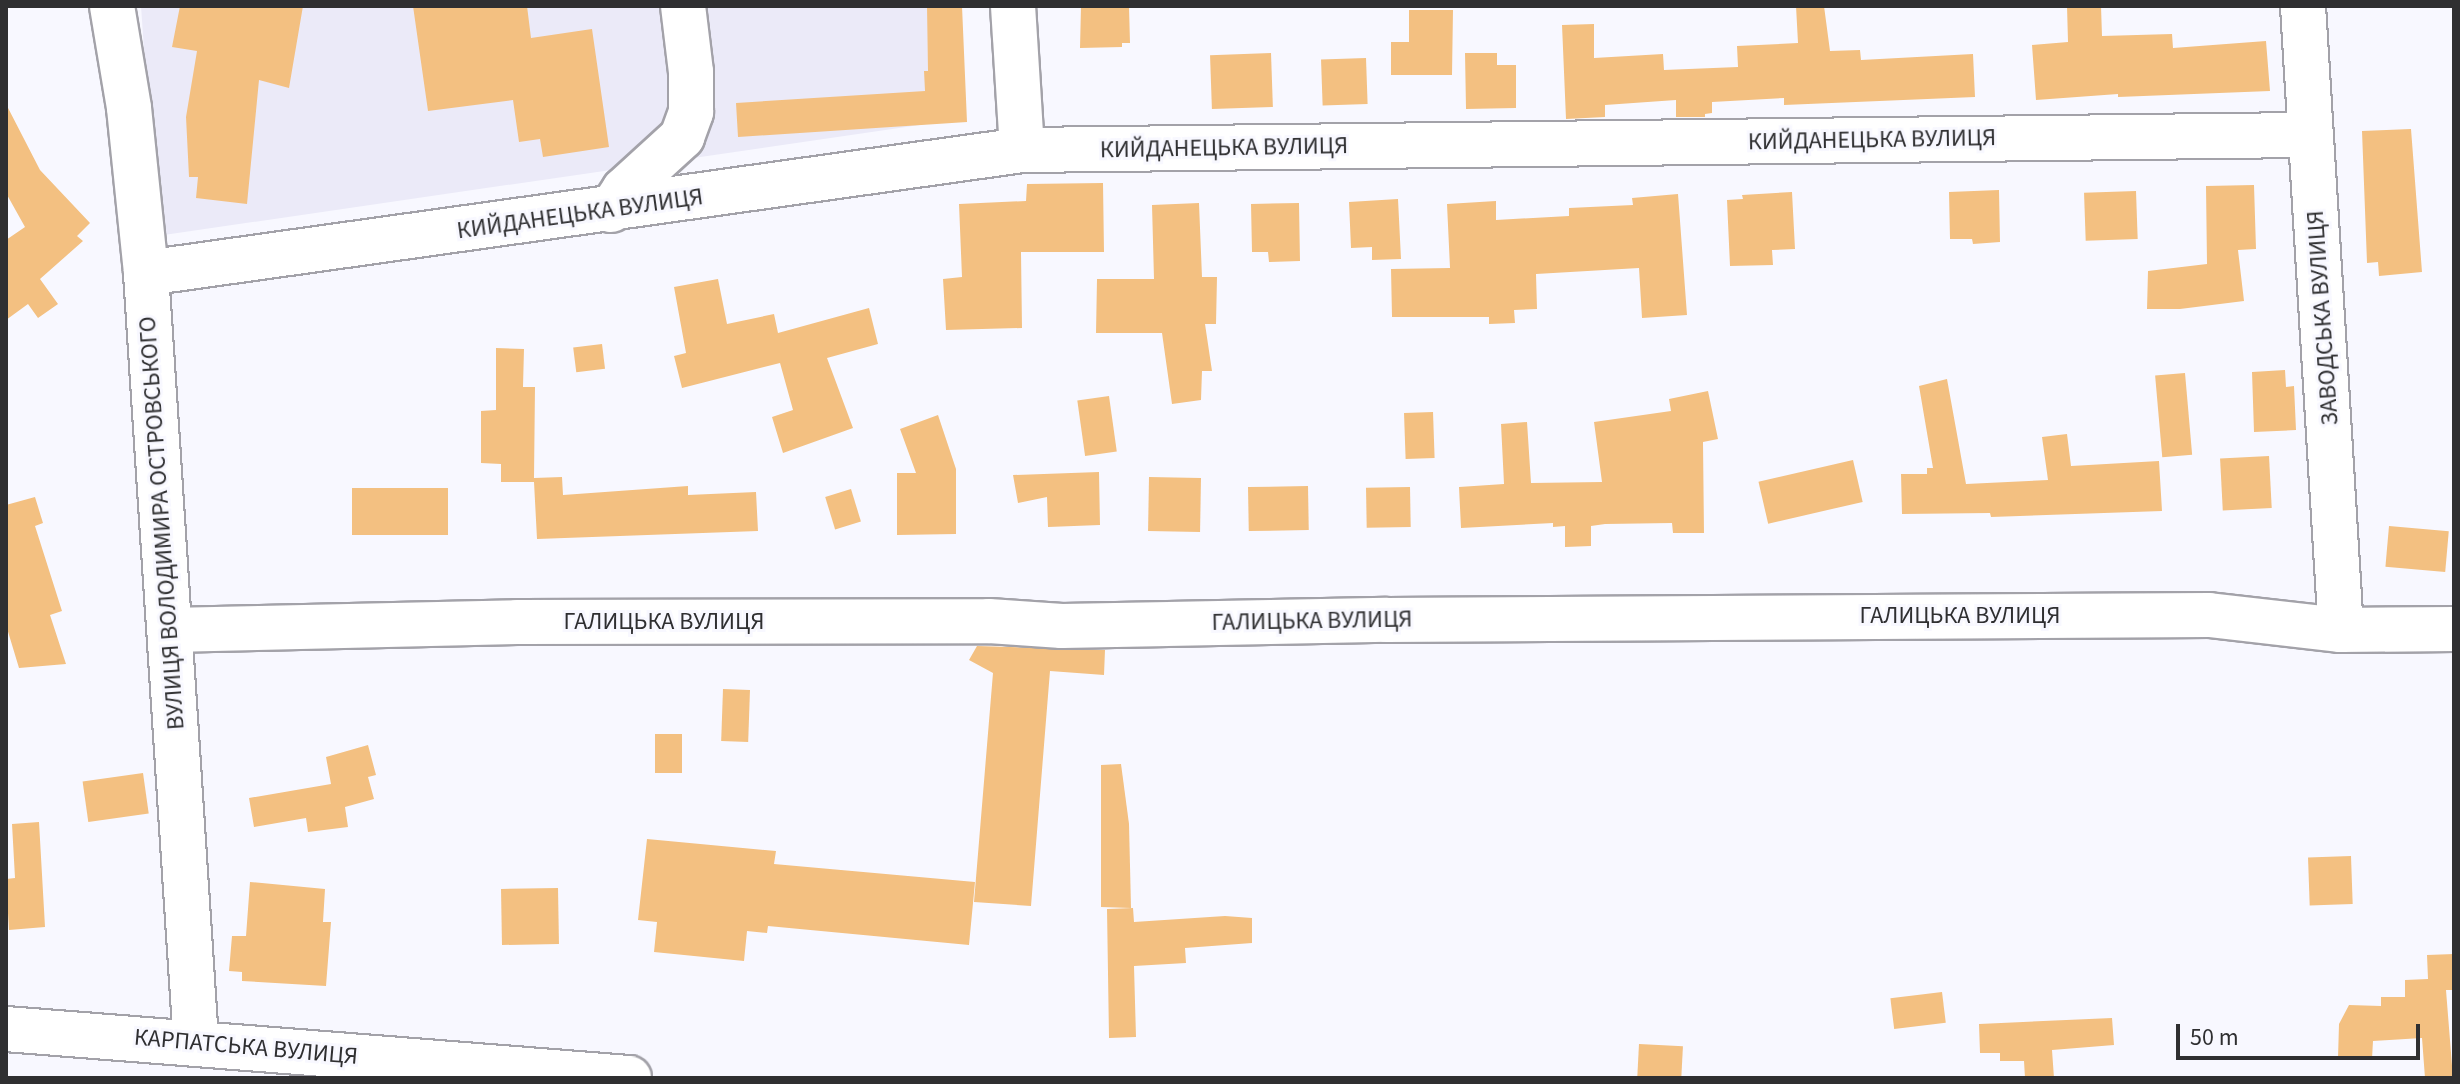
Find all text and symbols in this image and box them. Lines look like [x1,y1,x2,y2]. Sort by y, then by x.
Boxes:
street label: КИЙДАНЕЦЬКА ВУЛИЦЯ [1748,123,1996,157]
street label: КИЙДАНЕЦЬКА ВУЛИЦЯ [1100,131,1348,165]
street label: КИЙДАНЕЦЬКА ВУЛИЦЯ [455,182,705,246]
street label: ЗАВОДСЬКА ВУЛИЦЯ [2301,210,2345,426]
street label: ВУЛИЦЯ ВОЛОДИМИРА ОСТРОВСЬКОГО [133,315,191,731]
street label: ГАЛИЦЬКА ВУЛИЦЯ [1860,602,2060,630]
street label: ГАЛИЦЬКА ВУЛИЦЯ [1211,605,1413,637]
street label: ГАЛИЦЬКА ВУЛИЦЯ [564,608,764,636]
scale bar [2180,1008,2424,1058]
text: 50 m [2190,1020,2239,1055]
street label: КАРПАТСЬКА ВУЛИЦЯ [133,1023,359,1071]

